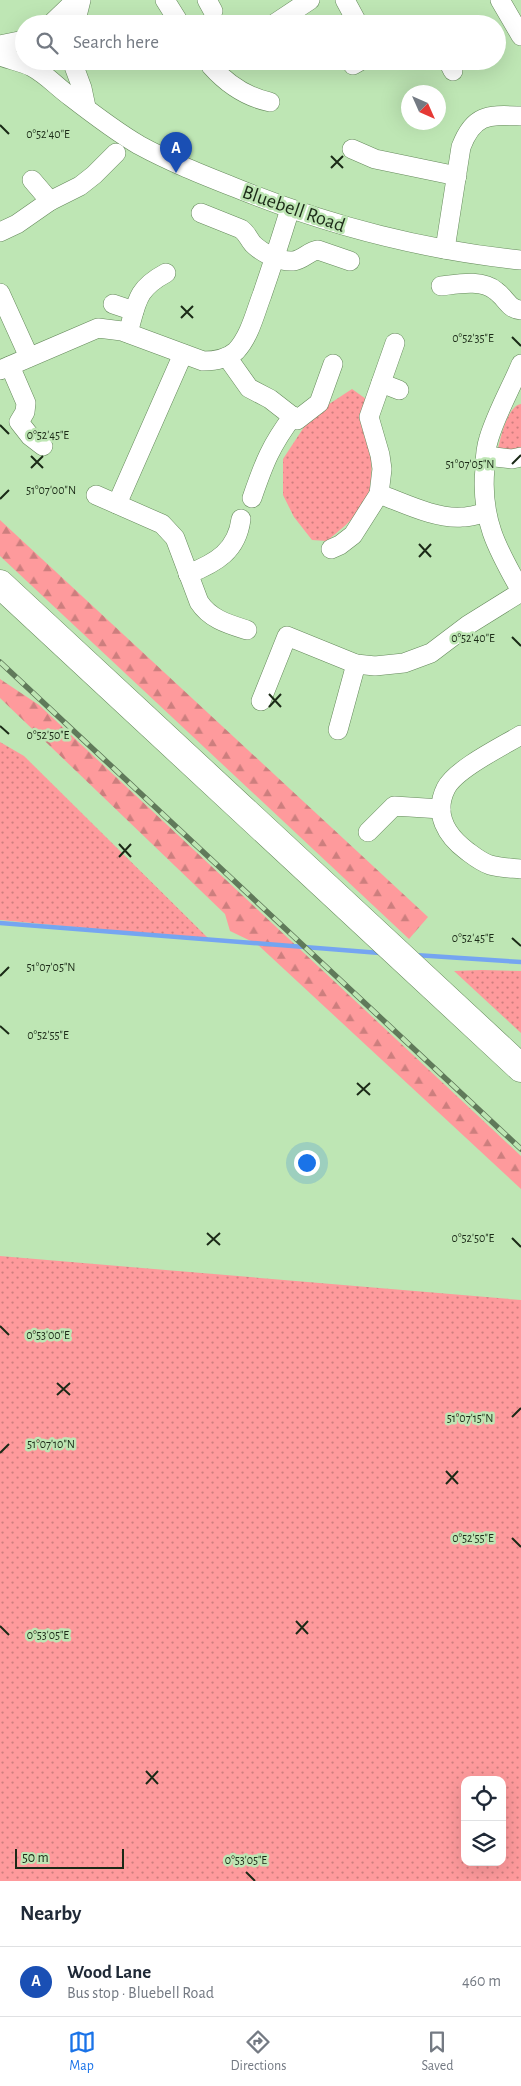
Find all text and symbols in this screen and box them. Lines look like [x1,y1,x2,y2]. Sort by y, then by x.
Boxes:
search box [15,15,506,70]
icon: search [33,29,61,57]
text: Search here [73,33,159,52]
north arrow [401,85,446,130]
text: 0°52'40"E [26,128,70,140]
pin: A [160,132,192,173]
street label: Bluebell Road [240,182,348,236]
text: 0°52'35"E [452,332,494,344]
text: 0°52'45"E [27,429,69,441]
text: 51°07'05"N [446,458,494,470]
text: 51°07'00"N [26,484,76,496]
text: 0°52'40"E [451,632,495,644]
text: 0°52'50"E [27,729,70,741]
text: 0°52'45"E [452,932,494,944]
text: 51°07'05"N [27,961,75,973]
text: 0°52'55"E [27,1029,69,1041]
your location [294,1150,320,1176]
text: 0°52'50"E [452,1232,495,1244]
text: 0°53'00"E [26,1329,70,1341]
text: 51°07'15"N [447,1412,493,1424]
text: 51°07'10"N [27,1438,75,1450]
text: 0°52'55"E [452,1532,494,1544]
text: 0°53'05"E [27,1629,69,1641]
map controls [461,1776,506,1866]
button: locate [461,1776,506,1821]
button: layers [461,1821,506,1866]
scale bar [15,1846,124,1869]
text: 50 m [22,1851,49,1865]
text: 0°53'05"E [225,1854,267,1866]
text: Nearby [20,1903,81,1924]
text: Wood Lane [67,1963,151,1982]
text: A [31,1973,41,1989]
text: 460 m [462,1973,501,1989]
text: Bus stop · Bluebell Road [67,1985,214,2001]
tab: Map [68,2028,96,2075]
tab: Directions [231,2028,286,2075]
tab: Saved [421,2028,453,2075]

